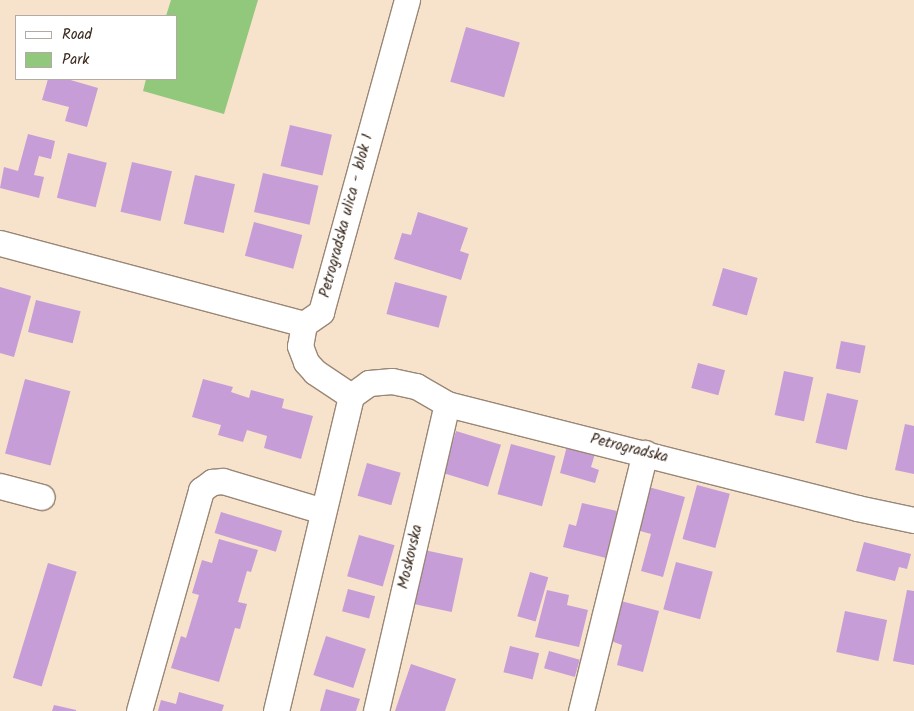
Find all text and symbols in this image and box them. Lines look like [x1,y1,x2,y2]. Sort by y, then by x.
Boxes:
legend [15,15,178,80]
text: Road [62,23,92,47]
text: Park [62,48,89,72]
street label: Petrogradska ulica - blok 1 [316,132,378,300]
street label: Petrogradska [588,431,670,467]
street label: Moskovska [395,523,427,591]

